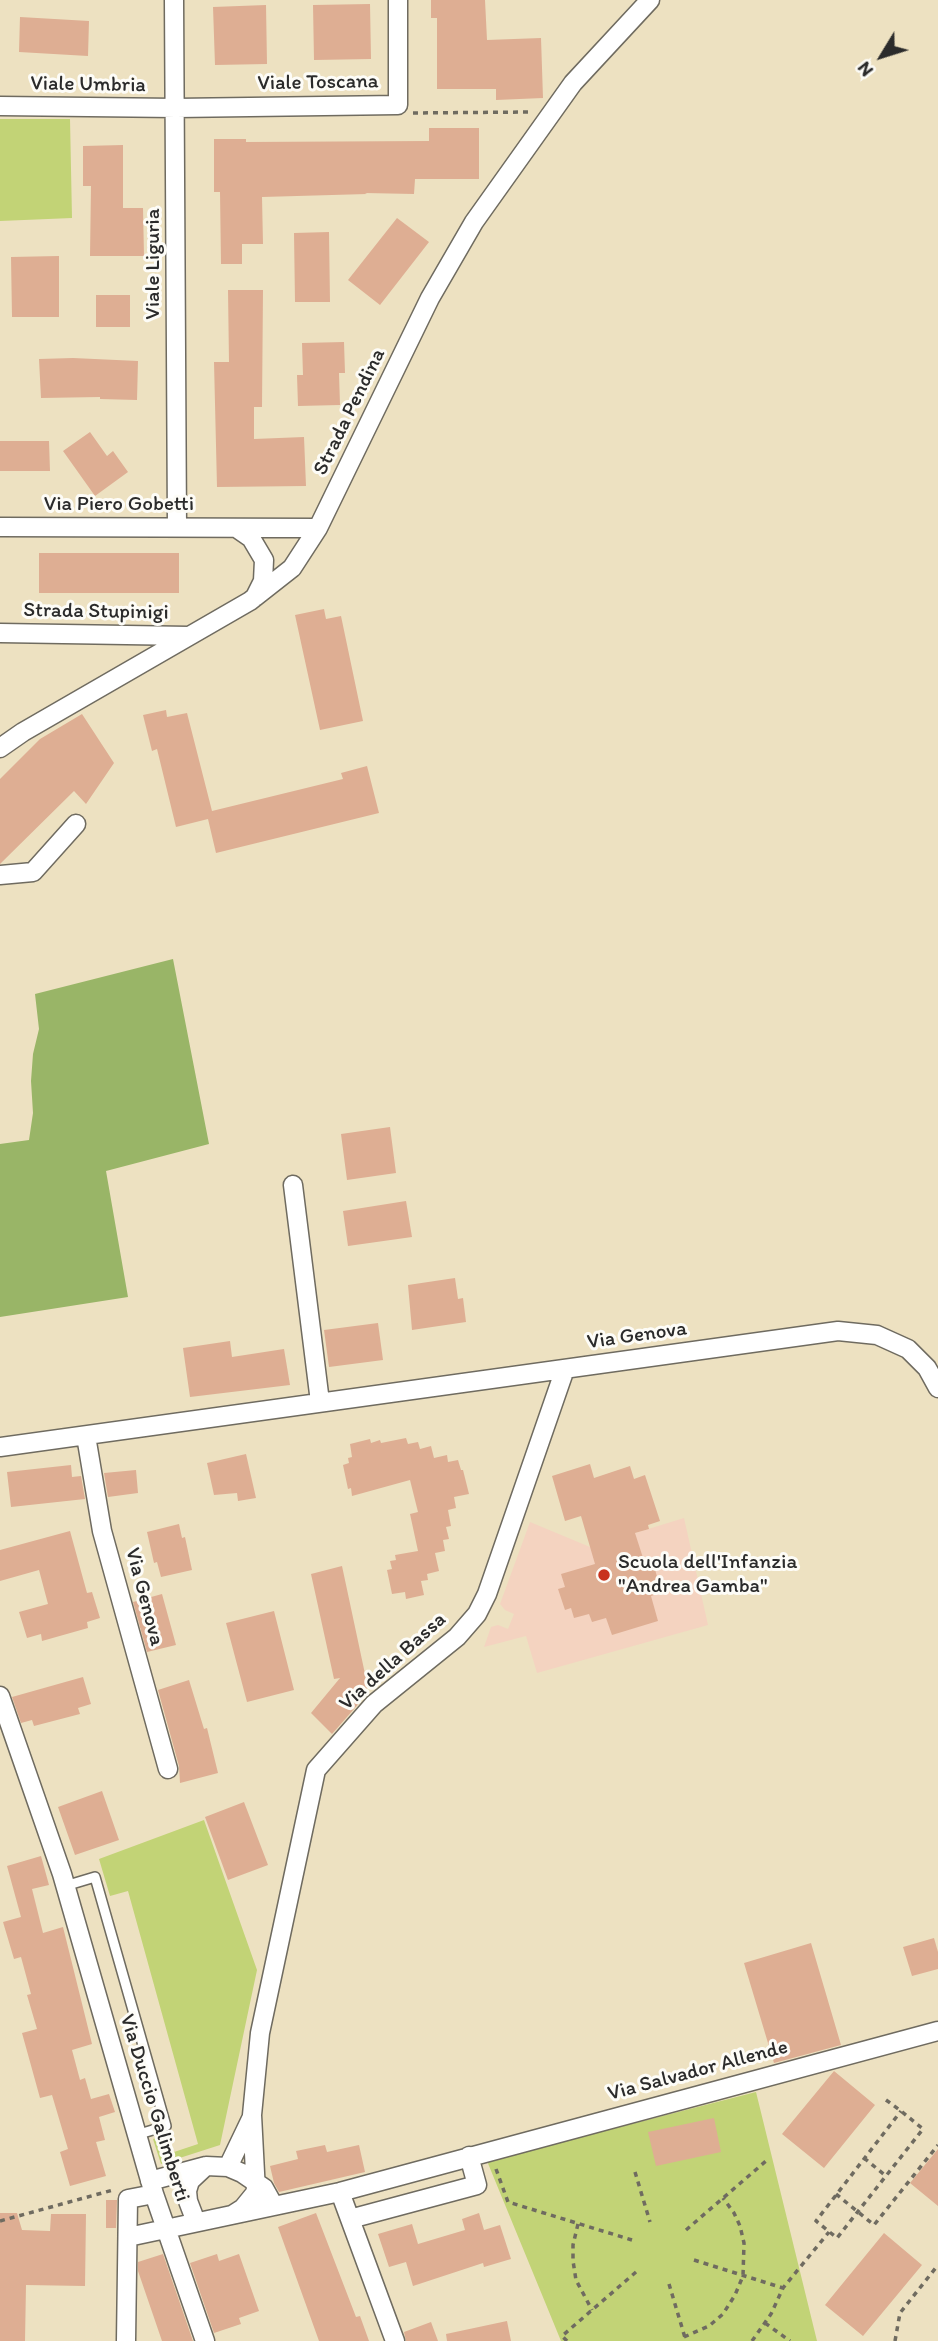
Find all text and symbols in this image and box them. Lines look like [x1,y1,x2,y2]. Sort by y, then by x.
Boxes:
north arrow [847,21,917,91]
text: N [852,57,878,81]
street label: Viale Toscana [257,69,379,97]
street label: Viale Umbria [30,71,146,99]
street label: Viale Liguria [141,208,167,320]
street label: Strada Pendina [308,345,392,479]
street label: Via Piero Gobetti [44,492,194,518]
street label: Strada Stupinigi [23,598,169,626]
street label: Via Genova [586,1317,688,1355]
street label: Via Genova [119,1545,169,1649]
place label: Scuola dell'Infanzia "Andrea Gamba" [618,1550,797,1600]
marker: Scuola dell'Infanzia "Andrea Gamba" [596,1567,612,1583]
street label: Via della Bassa [334,1608,452,1716]
street label: Via Duccio Galimberti [113,2011,195,2205]
street label: Via Salvador Allende [605,2035,791,2107]

